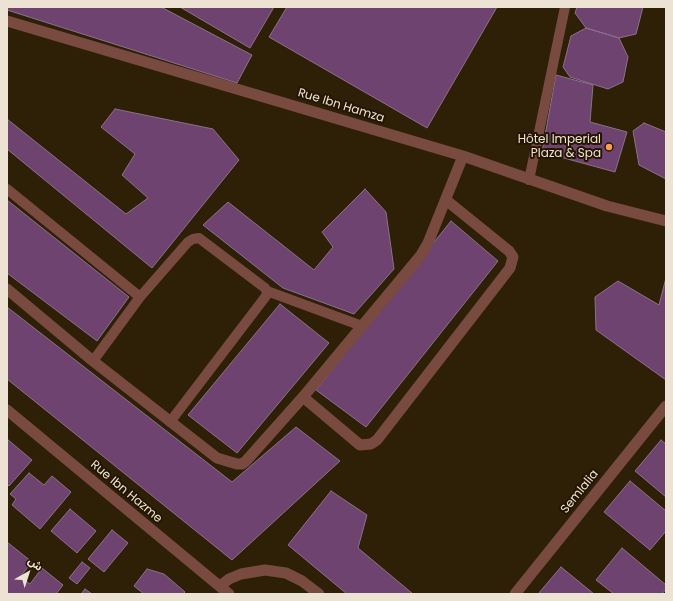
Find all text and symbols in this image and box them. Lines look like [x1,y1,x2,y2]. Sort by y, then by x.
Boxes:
street label: Rue Ibn Hamza [296,86,386,126]
place label: Hôtel Imperial Plaza & Spa [518,133,601,161]
marker: Hôtel Imperial Plaza & Spa [604,142,614,152]
street label: Rue Ibn Hazme [87,458,165,526]
street label: Semlalia [558,467,602,517]
north arrow [8,553,48,593]
text: ش [25,553,46,575]

